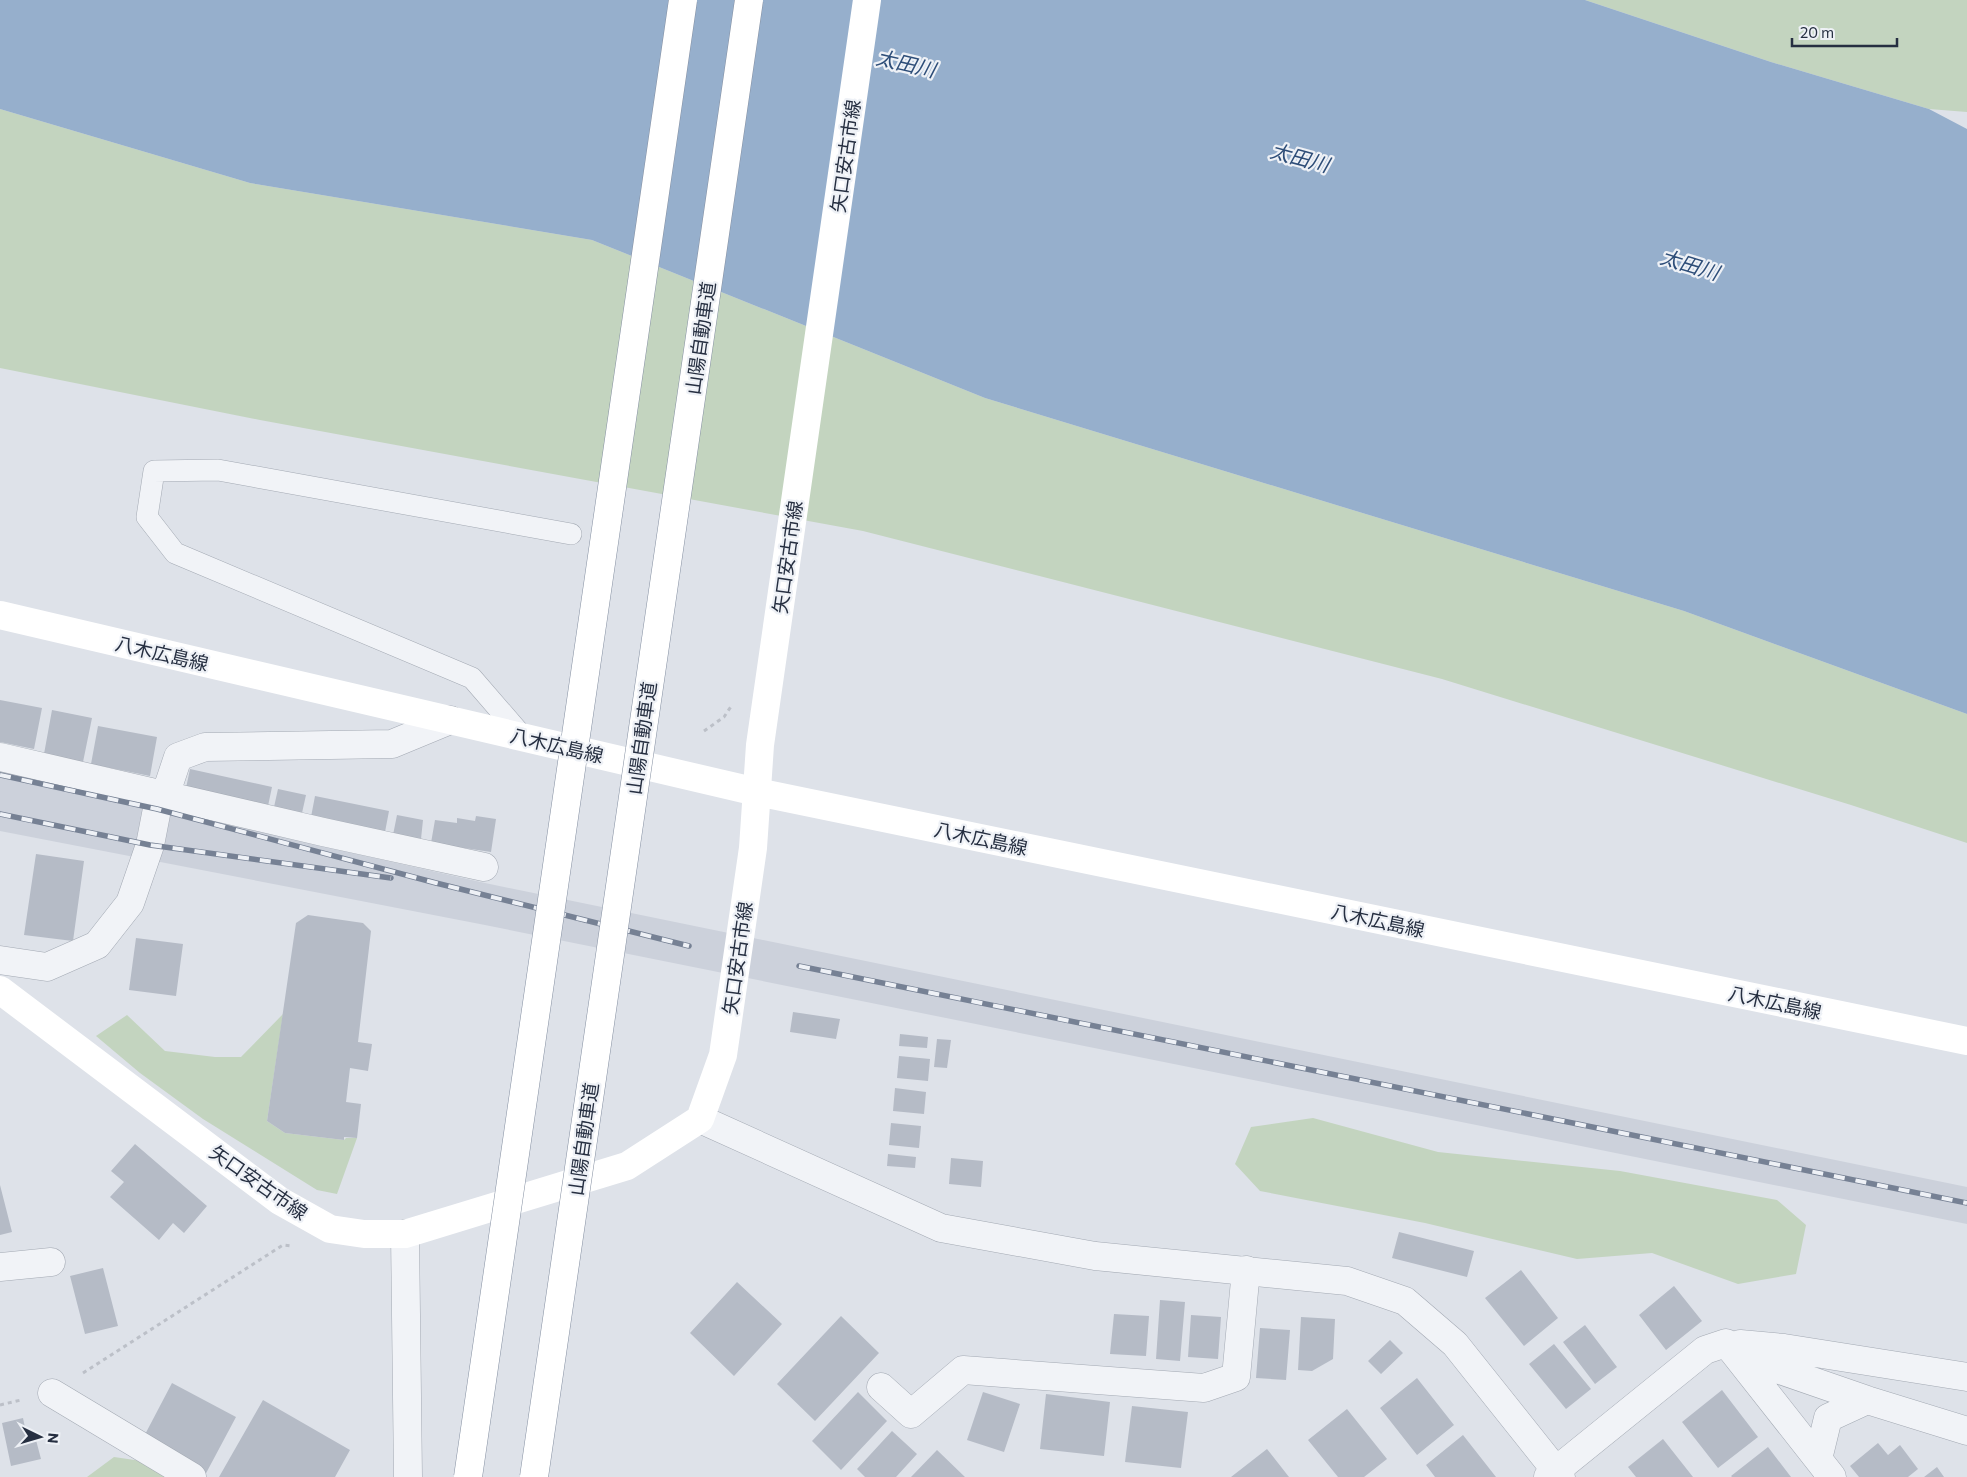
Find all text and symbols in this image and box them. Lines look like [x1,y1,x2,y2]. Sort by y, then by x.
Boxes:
scale bar [1792,15,1897,47]
text: 20 m [1800,23,1834,41]
water label: 太田川 [874,45,940,82]
street label: 矢口安古市線 [826,98,864,214]
water label: 太田川 [1268,138,1334,177]
water label: 太田川 [1658,244,1724,285]
street label: 山陽自動車道 [681,280,719,396]
street label: 矢口安古市線 [768,499,806,615]
street label: 八木広島線 [113,631,211,675]
street label: 山陽自動車道 [622,680,660,796]
street label: 八木広島線 [508,723,606,767]
street label: 八木広島線 [932,817,1030,859]
street label: 八木広島線 [1329,899,1427,941]
street label: 矢口安古市線 [718,900,756,1016]
street label: 八木広島線 [1726,981,1824,1023]
street label: 山陽自動車道 [564,1081,602,1197]
street label: 矢口安古市線 [206,1140,312,1224]
north arrow [15,1412,65,1462]
text: N [45,1432,62,1444]

